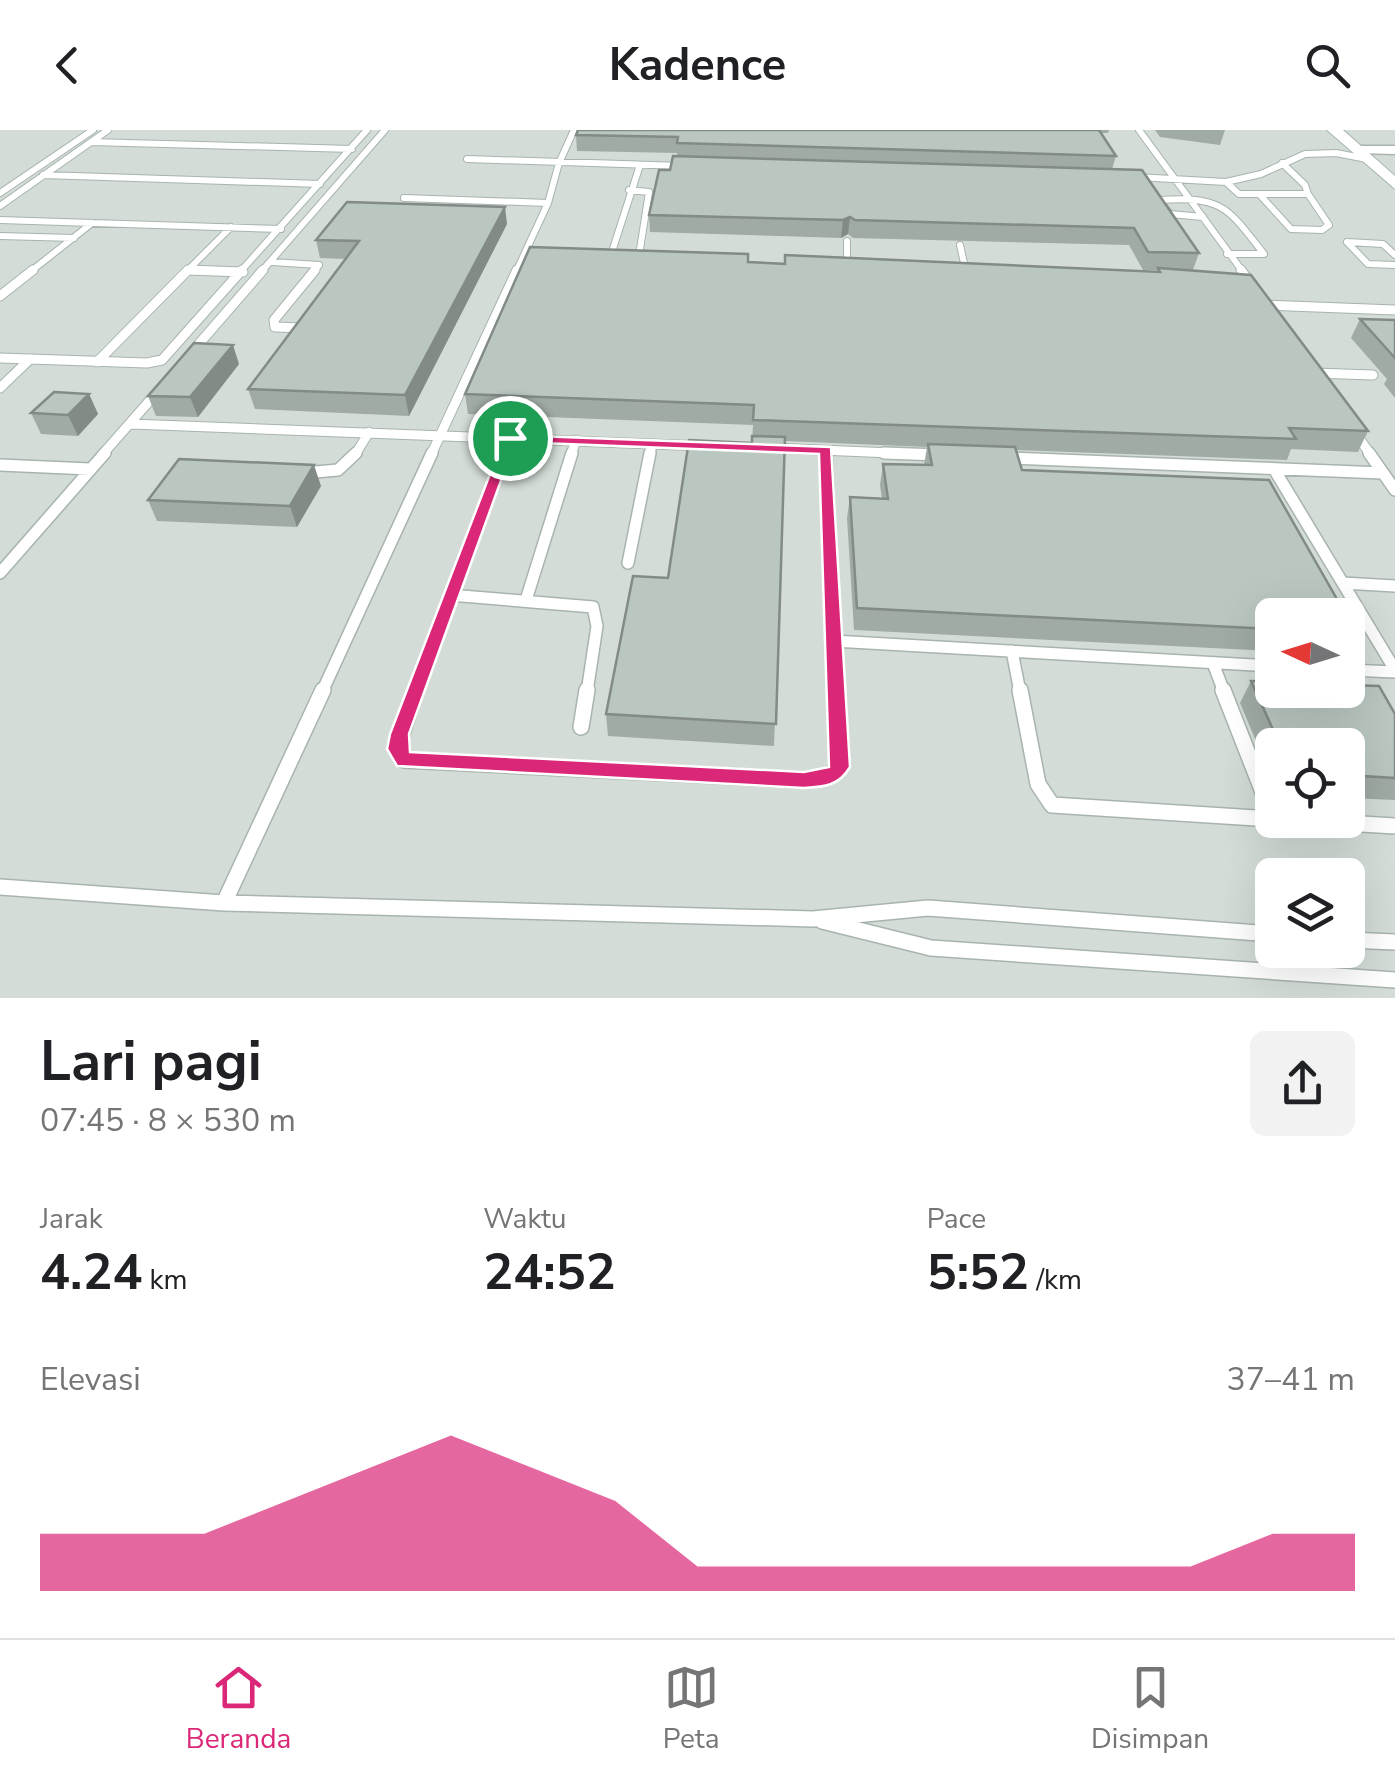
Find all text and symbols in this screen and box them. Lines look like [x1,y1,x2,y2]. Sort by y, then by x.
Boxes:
text: Kadence [609,35,786,96]
icon: back [40,38,95,93]
icon: search [1300,38,1355,93]
pin [468,396,553,481]
icon: arrive [483,411,538,466]
north arrow [1255,598,1365,708]
map controls [1255,598,1365,968]
button: locate [1255,728,1365,838]
button: layers [1255,858,1365,968]
text: Lari pagi [40,1024,262,1099]
button: share [1250,1031,1355,1136]
text: 07:45 · 8 × 530 m [40,1099,296,1142]
text: Jarak [40,1200,103,1238]
text: Waktu [483,1200,567,1238]
text: Pace [927,1200,986,1238]
text: 4.24 [40,1238,142,1307]
text: 24:52 [483,1238,616,1307]
text: 5:52 [927,1238,1029,1307]
text: km [142,1261,188,1299]
text: /km [1029,1261,1082,1299]
text: Elevasi [40,1358,141,1401]
text: 37–41 m [1227,1358,1355,1401]
tab: Beranda [186,1660,291,1758]
tab: Peta [663,1660,719,1758]
tab: Disimpan [1091,1660,1209,1758]

